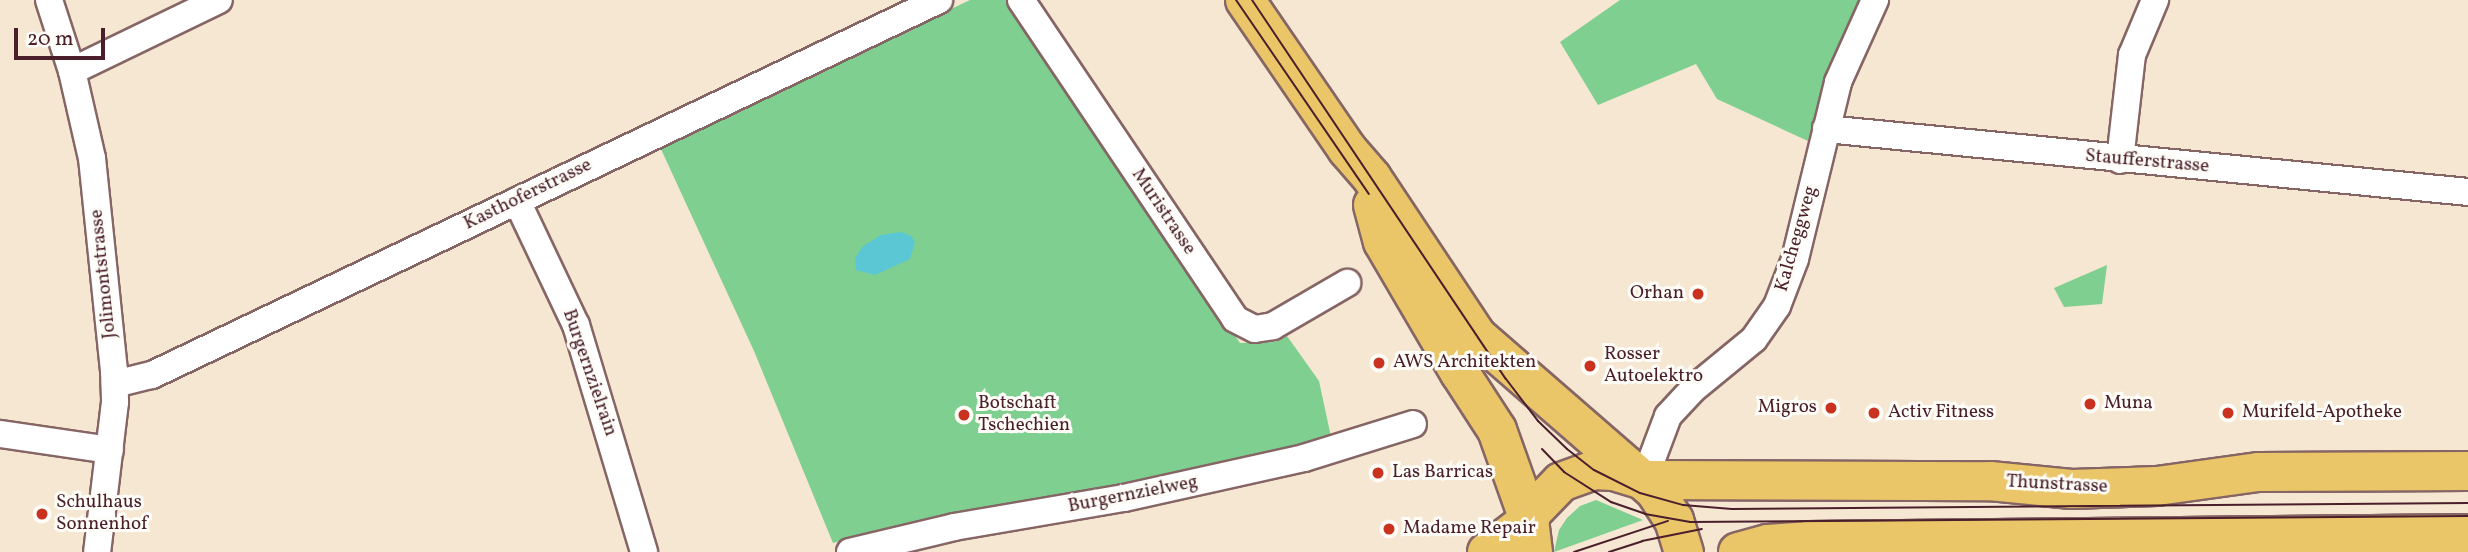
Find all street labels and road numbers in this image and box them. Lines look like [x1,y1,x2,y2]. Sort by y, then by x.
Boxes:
street label: Staufferstrasse [2084,145,2210,179]
street label: Kasthoferstrasse [460,154,596,236]
street label: Muristrasse [1126,165,1200,259]
street label: Kalcheggweg [1771,183,1823,295]
street label: Jolimontstrasse [86,208,122,340]
street label: Burgernzielrain [557,306,621,440]
street label: Burgernzielweg [1066,471,1200,519]
street label: Thunstrasse [2006,471,2108,499]

